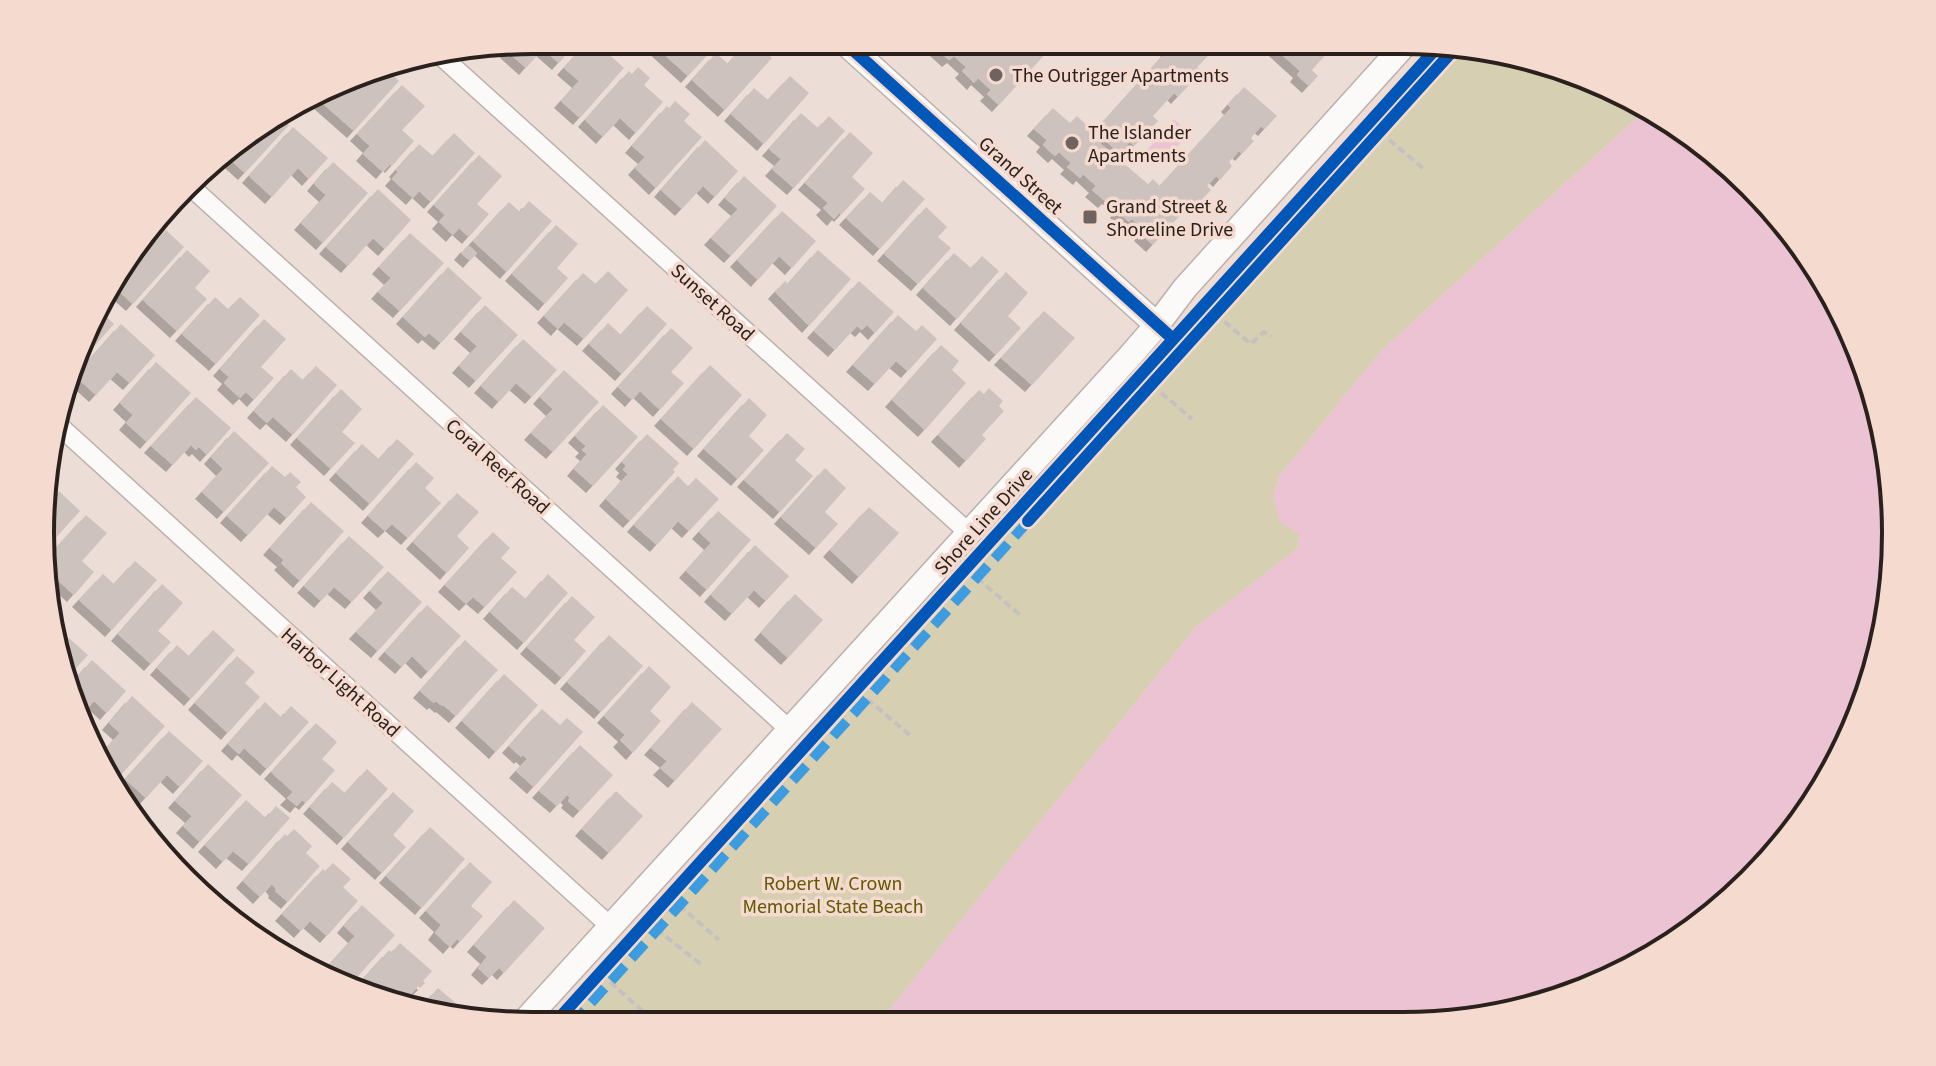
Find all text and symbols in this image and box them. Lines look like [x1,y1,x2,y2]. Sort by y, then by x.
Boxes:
place label: The Outrigger Apartments [1012,62,1229,90]
marker: The Outrigger Apartments [987,66,1005,84]
place label: The Islander Apartments [1088,119,1191,170]
street label: Grand Street [972,130,1069,221]
marker: The Islander Apartments [1063,134,1081,152]
place label: Grand Street & Shoreline Drive [1106,193,1233,244]
marker: Grand Street & Shoreline Drive [1081,208,1099,226]
street label: Sunset Road [664,257,760,348]
street label: Coral Reef Road [439,412,556,521]
street label: Shore Line Drive [928,462,1040,582]
street label: Harbor Light Road [274,621,406,744]
park label: Robert W. Crown Memorial State Beach [742,870,924,921]

